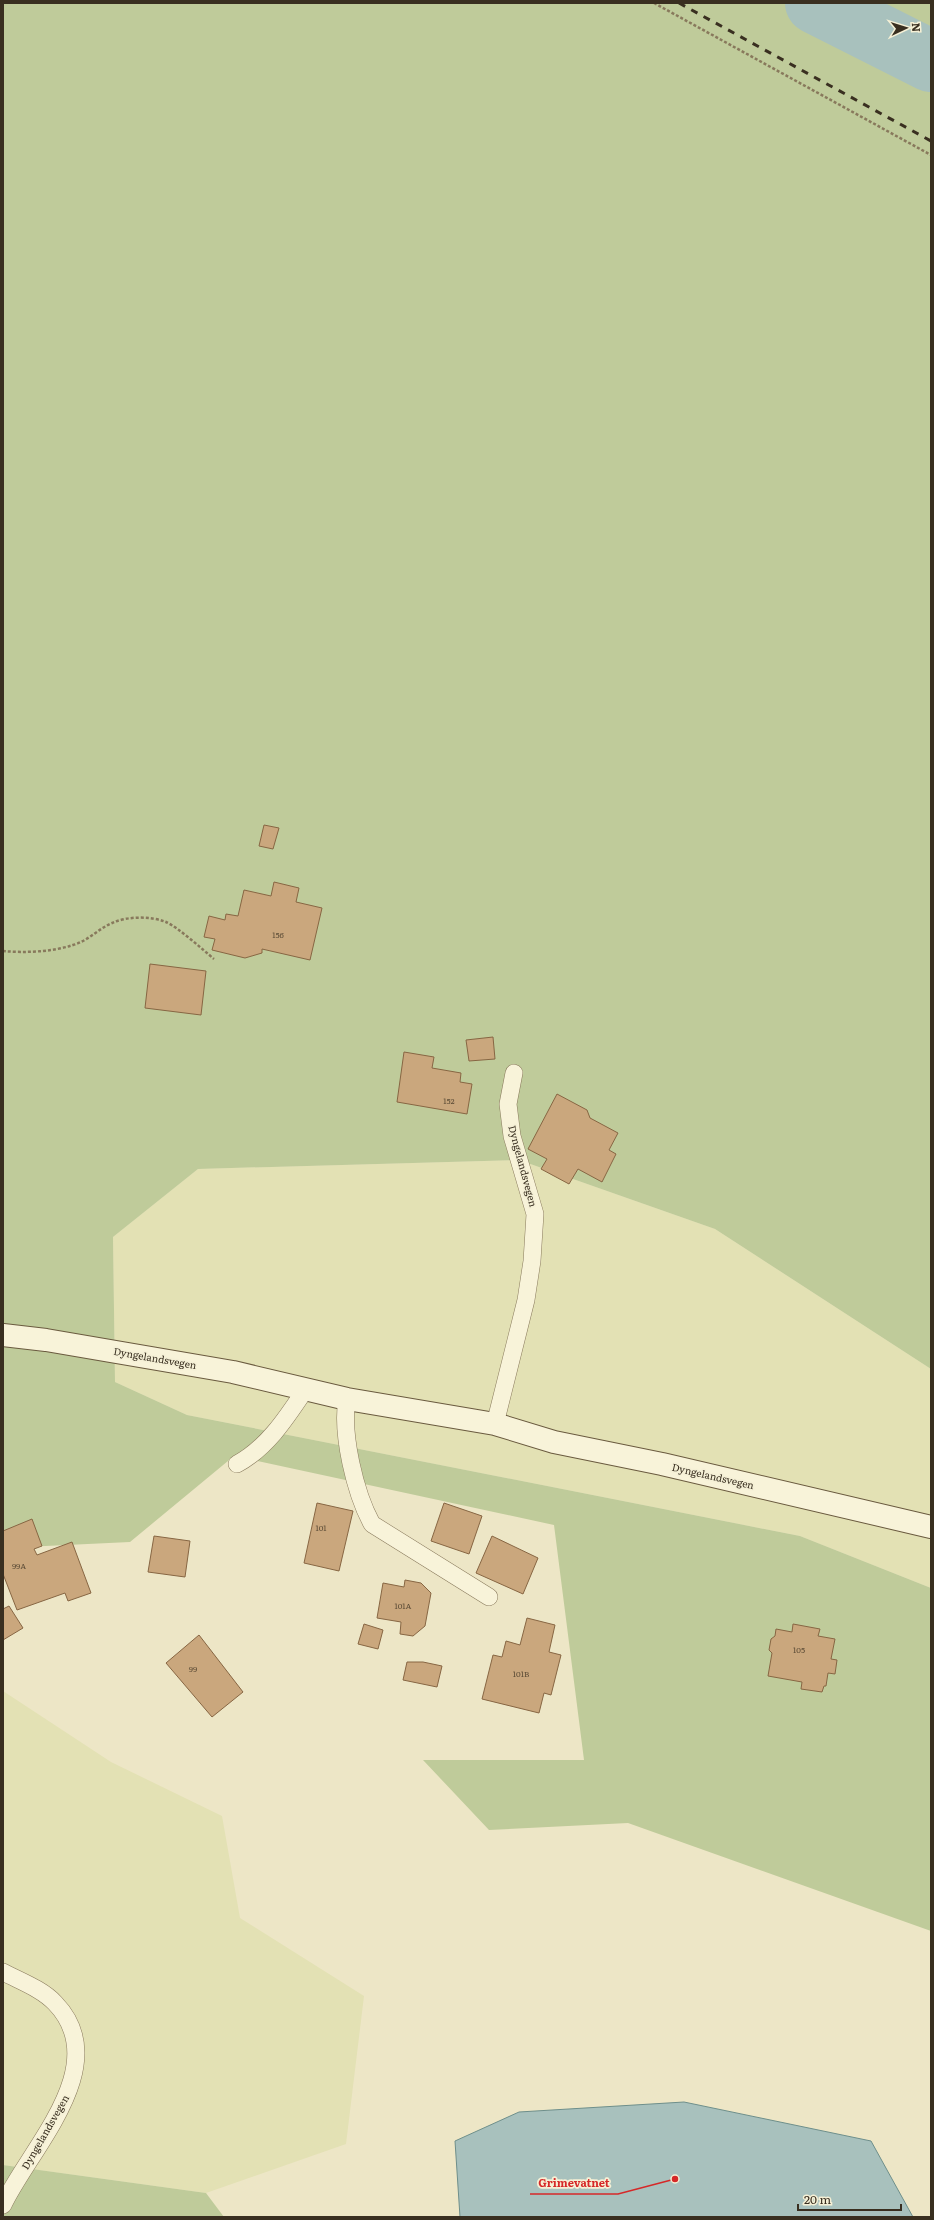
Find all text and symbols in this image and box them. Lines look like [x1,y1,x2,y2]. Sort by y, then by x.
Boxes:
north arrow [886,8,926,48]
text: N [909,22,925,32]
house number: 156 [272,929,285,940]
house number: 152 [443,1095,455,1106]
street label: Dyngelandsvegen [505,1123,542,1209]
street label: Dyngelandsvegen [112,1343,198,1372]
street label: Dyngelandsvegen [670,1459,756,1492]
house number: 101 [315,1522,327,1533]
house number: 99A [12,1560,26,1571]
house number: 101A [394,1600,412,1611]
house number: 105 [793,1644,805,1655]
house number: 99 [189,1663,197,1674]
house number: 101B [513,1668,529,1679]
street label: Dyngelandsvegen [17,2091,72,2172]
callout: Grimevatnet [530,2171,618,2194]
text: Grimevatnet [538,2174,610,2190]
scale bar [798,2186,901,2212]
text: 20 m [804,2190,831,2208]

